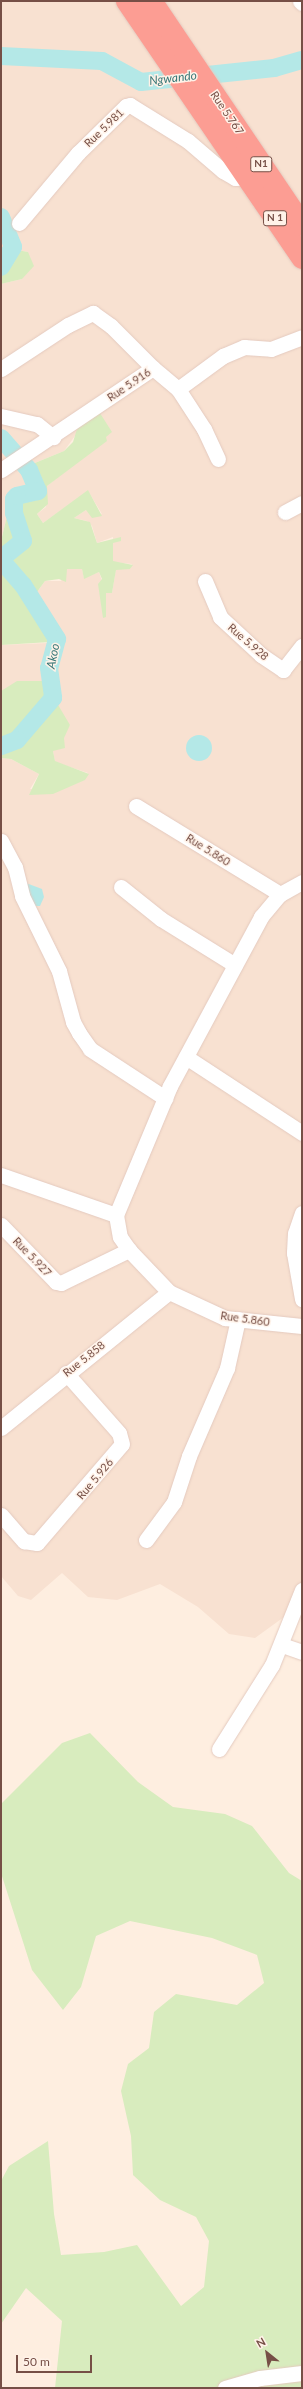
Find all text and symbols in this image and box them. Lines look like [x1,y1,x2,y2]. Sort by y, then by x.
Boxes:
water label: Ngwando [148,68,198,88]
street label: Rue 5.767 [208,89,246,137]
street label: Rue 5.981 [82,106,126,150]
road number: N1 [250,156,272,172]
road number: N 1 [263,210,287,226]
street label: Rue 5.916 [105,366,153,404]
street label: Rue 5.928 [225,621,271,663]
water label: Akoo [44,642,62,670]
street label: Rue 5.860 [183,831,233,869]
street label: Rue 5.927 [10,1235,54,1279]
street label: Rue 5.860 [220,1309,270,1329]
street label: Rue 5.858 [60,1339,108,1379]
street label: Rue 5.926 [74,1456,116,1502]
north arrow [247,2333,287,2373]
text: N [254,2334,268,2350]
scale bar [18,2347,94,2373]
text: 50 m [23,2354,50,2369]

